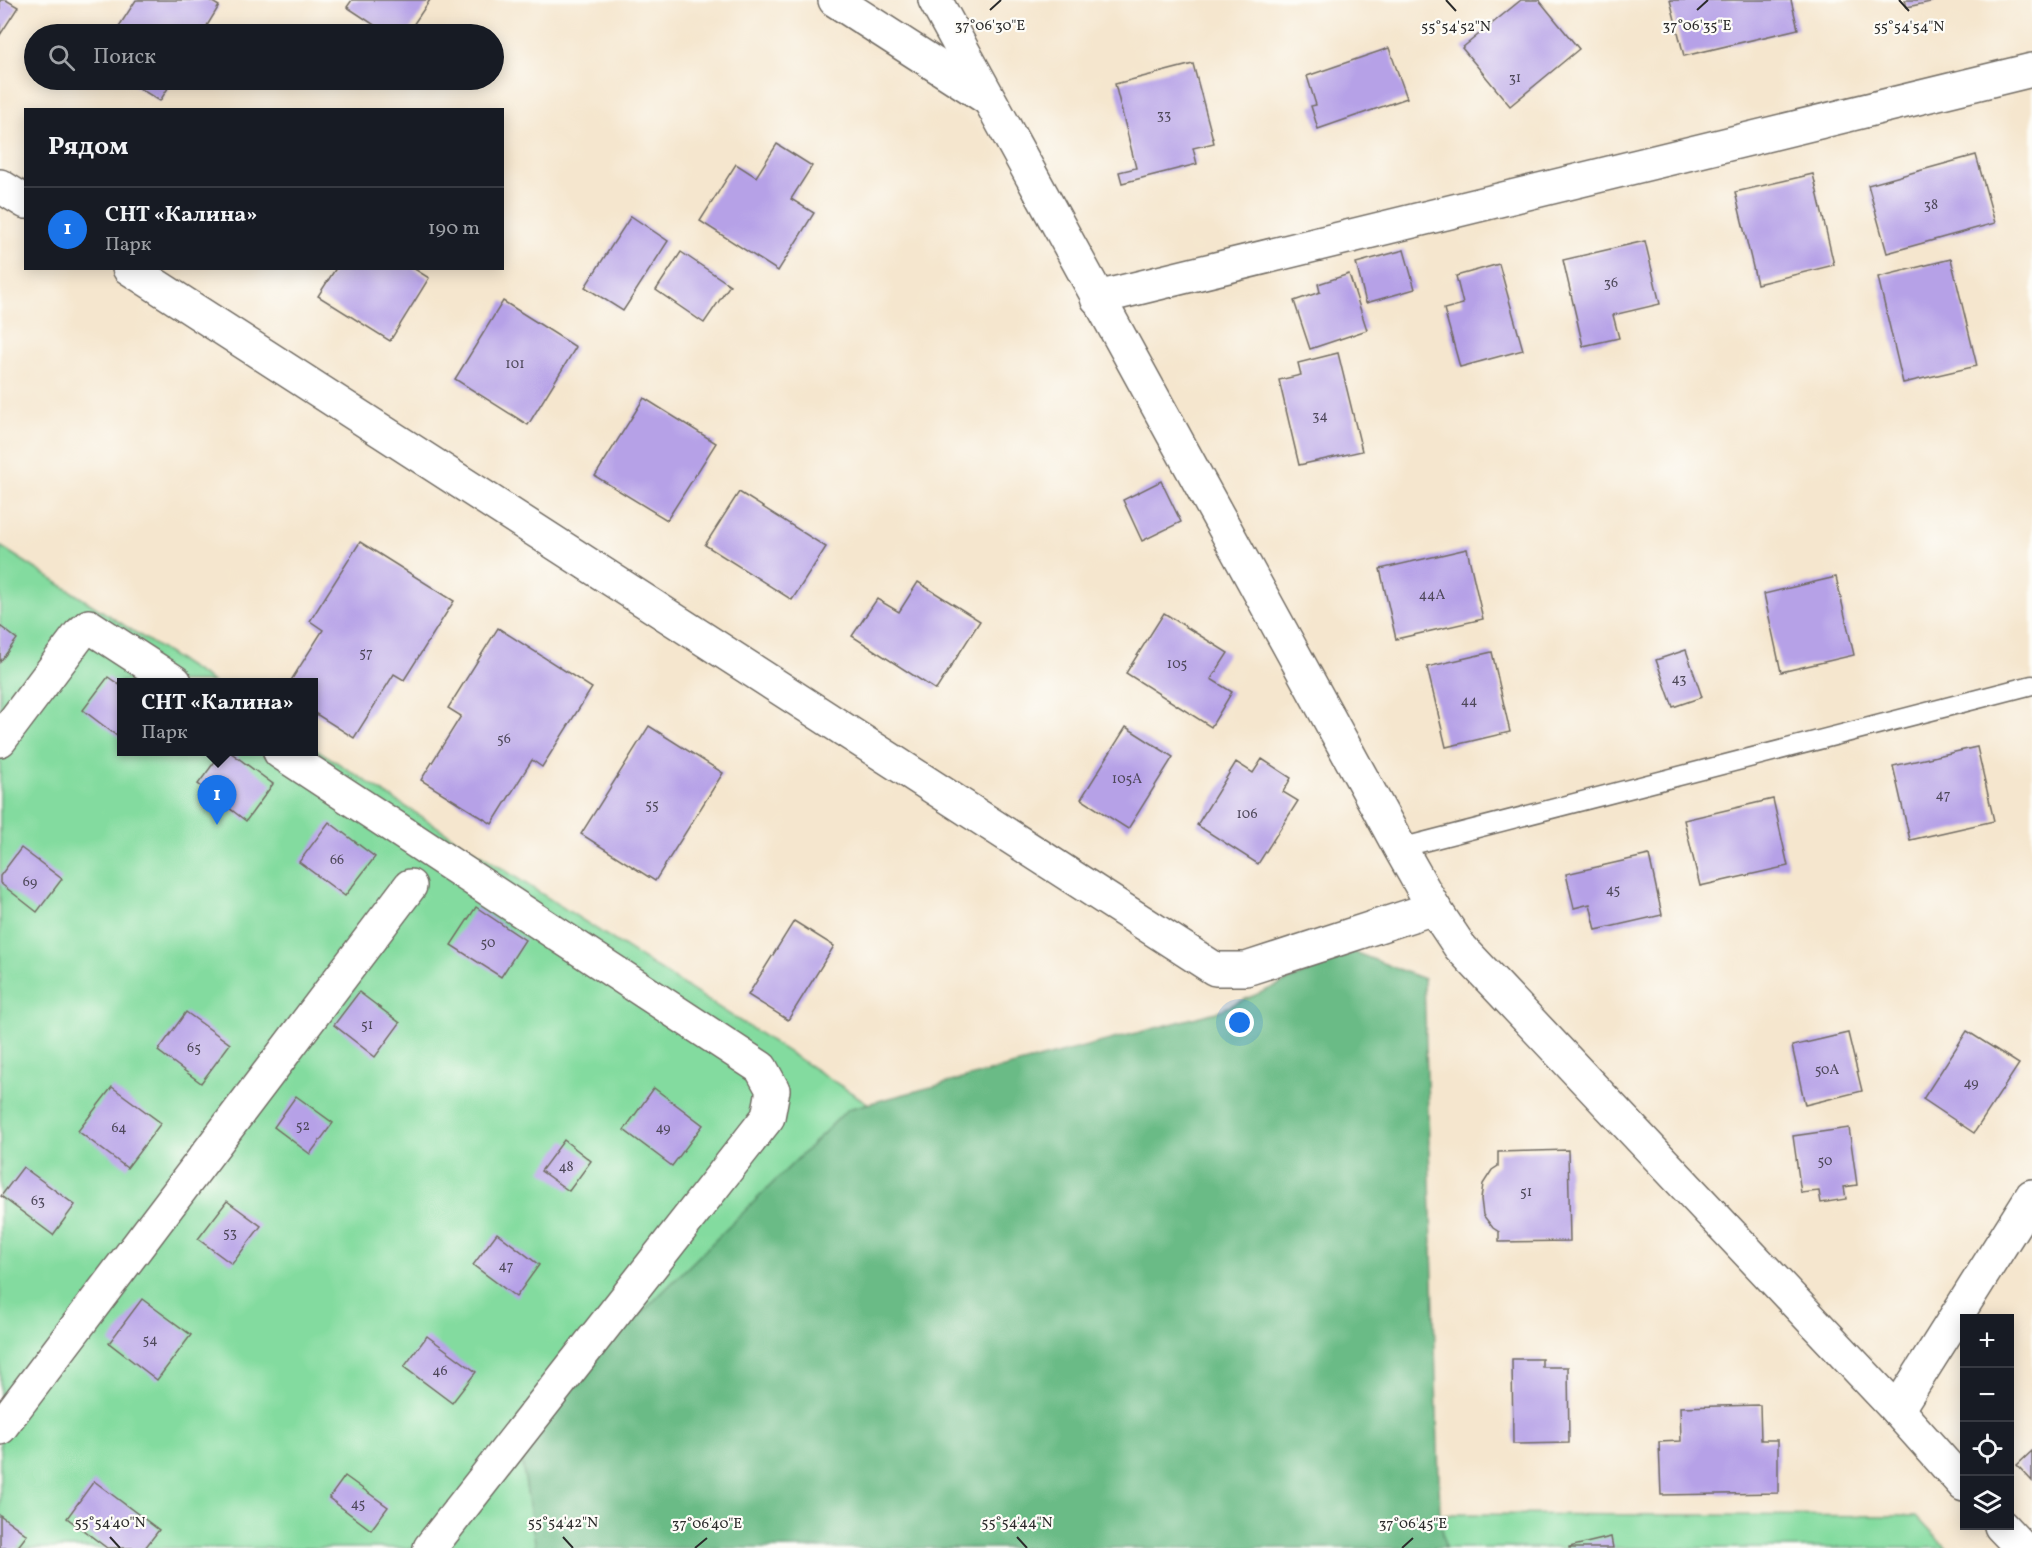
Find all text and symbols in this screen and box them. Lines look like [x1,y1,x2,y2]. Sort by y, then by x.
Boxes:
text: 37°06'30"E [955,16,1025,37]
text: 37°06'35"E [1662,16,1732,37]
text: 55°54'52"N [1421,17,1491,38]
text: 55°54'54"N [1874,17,1944,38]
search box [24,24,504,90]
icon: search [45,41,78,74]
text: Поиск [93,42,156,73]
house number: 31 [1509,69,1521,88]
house number: 33 [1157,106,1171,125]
text: Рядом [48,129,128,165]
house number: 38 [1924,196,1938,215]
text: СНТ «Калина» [105,200,258,231]
text: 1 [63,215,72,243]
text: 190 m [428,215,480,243]
text: Парк [105,231,151,259]
house number: 36 [1604,274,1618,293]
house number: 101 [505,355,525,374]
house number: 34 [1312,407,1328,426]
house number: 44А [1419,586,1445,605]
house number: 57 [359,644,373,663]
house number: 105 [1167,655,1187,674]
house number: 43 [1672,670,1686,689]
popup [117,678,318,756]
text: СНТ «Калина» [141,688,294,719]
house number: 44 [1461,692,1477,711]
text: Парк [141,719,188,747]
house number: 56 [497,730,511,749]
house number: 105А [1112,770,1142,789]
pin: 1 [198,776,236,825]
house number: 47 [1935,786,1951,805]
house number: 55 [645,796,659,815]
house number: 106 [1236,805,1258,824]
house number: 66 [330,851,344,870]
house number: 69 [23,873,37,892]
house number: 45 [1606,881,1620,900]
house number: 50 [481,934,495,953]
your location [1225,1008,1254,1037]
house number: 51 [361,1016,373,1035]
house number: 65 [187,1039,201,1058]
house number: 50А [1815,1061,1840,1080]
house number: 49 [1963,1074,1979,1093]
house number: 52 [296,1117,310,1136]
house number: 64 [111,1119,127,1138]
house number: 49 [655,1119,671,1138]
house number: 50 [1818,1152,1832,1171]
house number: 48 [558,1158,574,1177]
house number: 51 [1520,1183,1532,1202]
house number: 63 [31,1192,45,1211]
house number: 53 [223,1224,237,1243]
house number: 47 [498,1257,514,1276]
map controls [1960,1314,2014,1530]
button: + [1960,1314,2014,1368]
house number: 54 [142,1331,158,1350]
house number: 46 [432,1362,448,1381]
button: − [1960,1368,2014,1422]
button: locate [1960,1422,2014,1476]
button: layers [1960,1476,2014,1530]
house number: 45 [351,1495,365,1514]
text: 55°54'40"N [74,1513,146,1534]
text: 55°54'42"N [528,1513,598,1534]
text: 55°54'44"N [981,1513,1053,1534]
text: 37°06'40"E [672,1514,742,1535]
text: 37°06'45"E [1379,1514,1447,1535]

